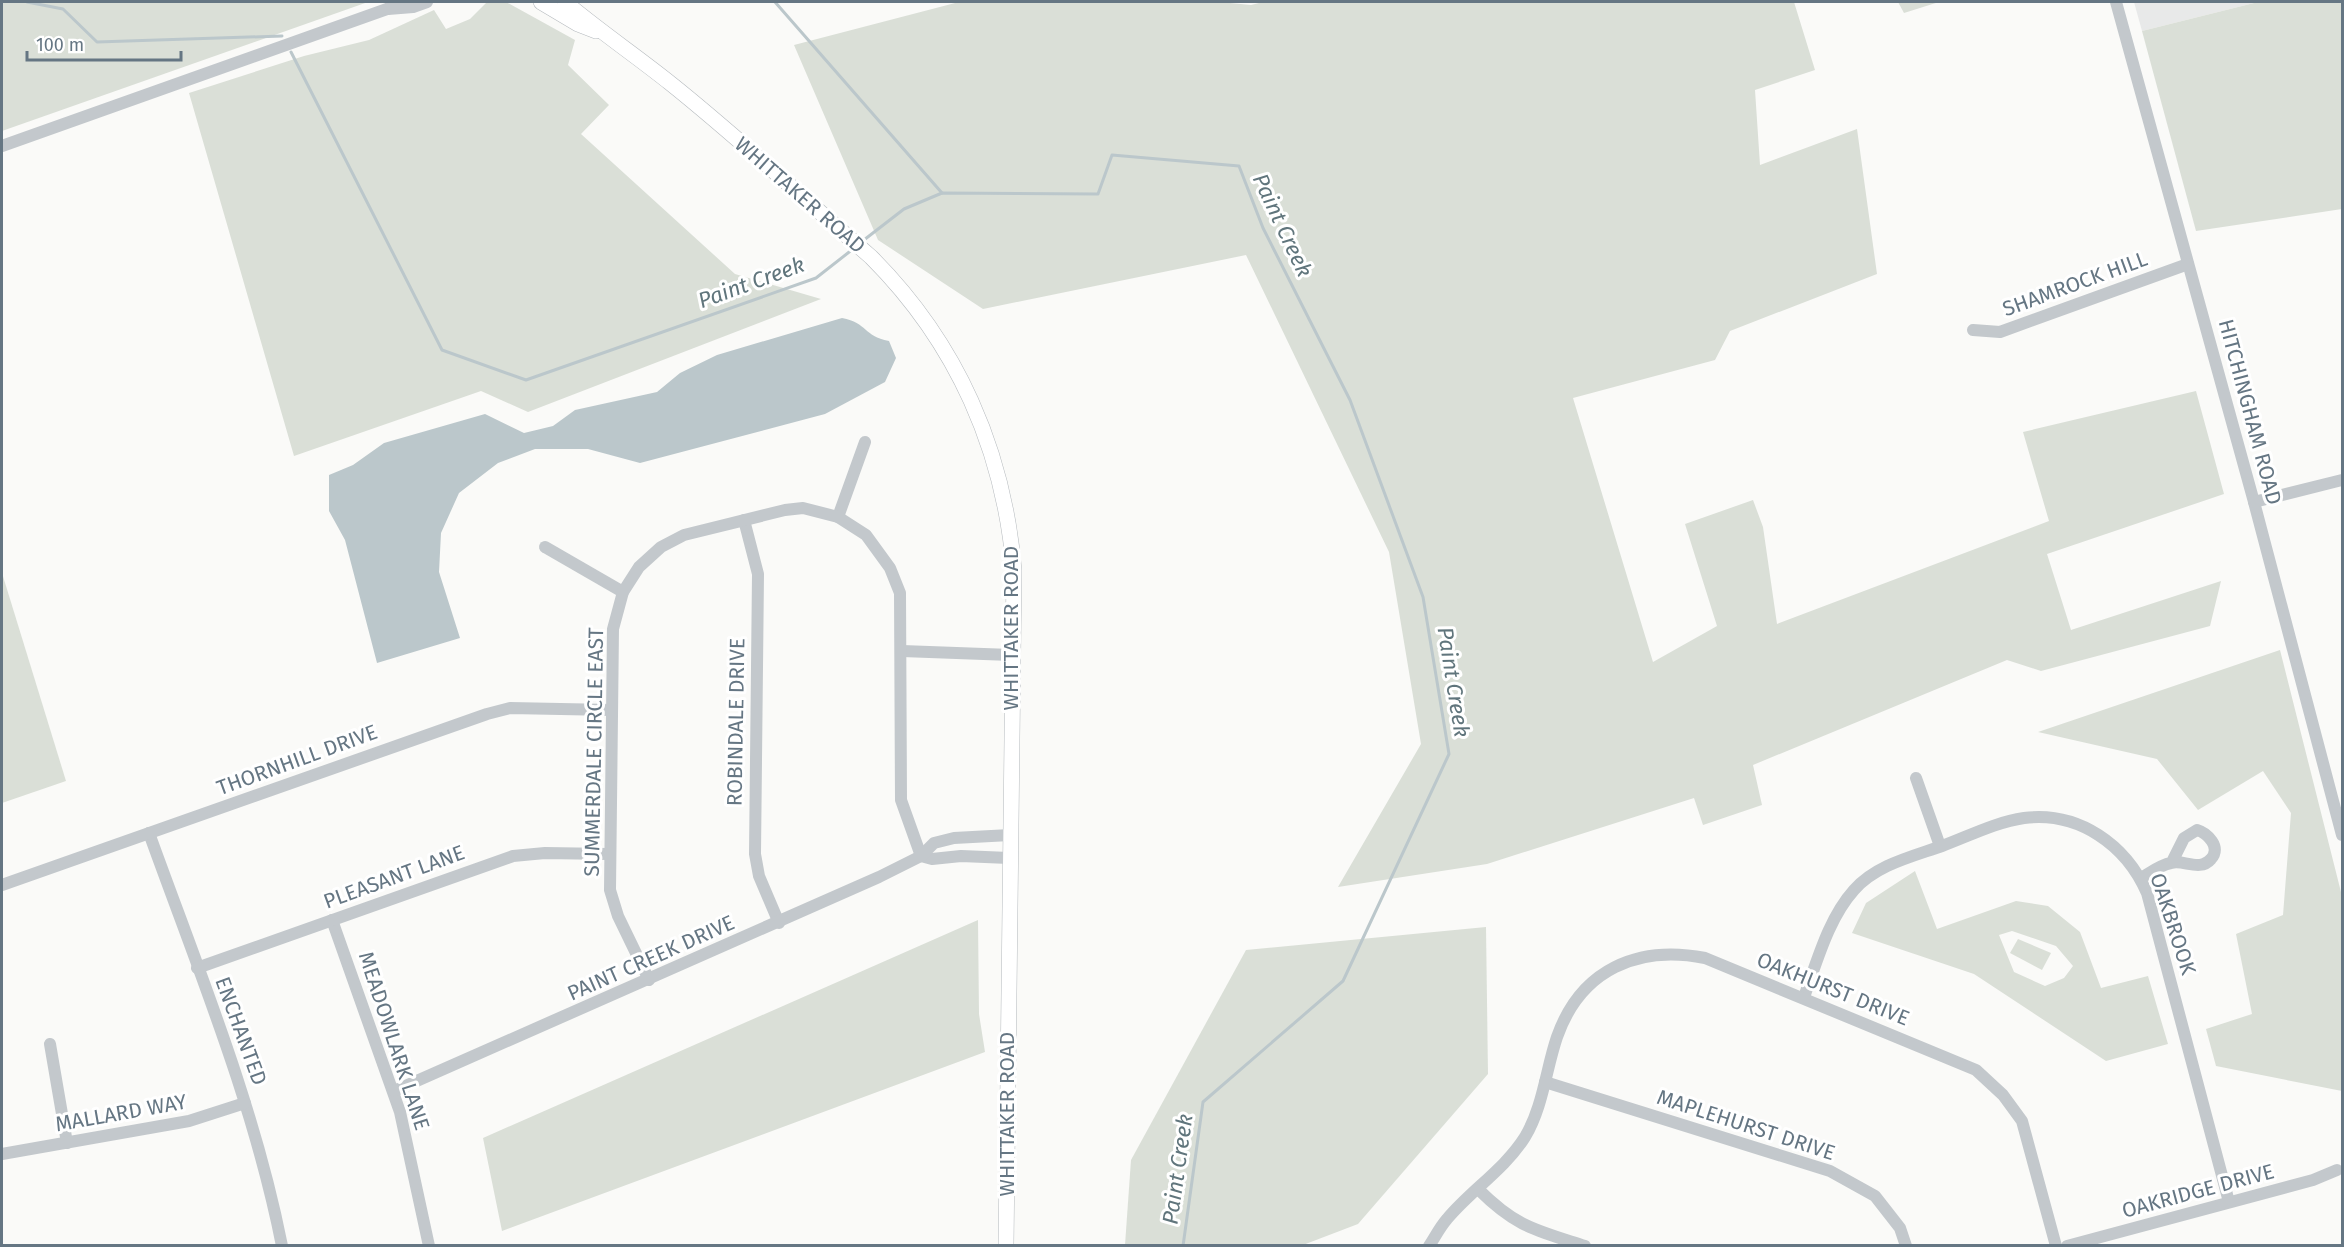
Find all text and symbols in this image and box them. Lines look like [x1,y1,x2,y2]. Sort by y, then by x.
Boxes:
scale bar [27,24,182,62]
text: 100 m [36,34,84,56]
street label: WHITTAKER ROAD [729,131,871,259]
water label: Paint Creek [1247,169,1318,281]
street label: SHAMROCK HILL [1999,246,2151,322]
water label: Paint Creek [694,251,808,314]
street label: HITCHINGHAM ROAD [2213,316,2287,508]
street label: WHITTAKER ROAD [998,546,1024,710]
water label: Paint Creek [1431,625,1476,739]
street label: SUMMERDALE CIRCLE EAST [579,627,609,877]
street label: ROBINDALE DRIVE [722,638,750,806]
street label: THORNHILL DRIVE [213,719,381,801]
street label: PLEASANT LANE [320,839,468,915]
street label: OAKBROOK [2144,870,2202,979]
street label: PAINT CREEK DRIVE [563,909,739,1007]
street label: OAKHURST DRIVE [1753,947,1913,1031]
street label: MEADOWLARK LANE [353,948,435,1134]
street label: ENCHANTED [209,973,273,1089]
street label: WHITTAKER ROAD [994,1032,1020,1196]
street label: MAPLEHURST DRIVE [1654,1084,1838,1166]
street label: MALLARD WAY [53,1089,189,1137]
water label: Paint Creek [1156,1112,1199,1226]
street label: OAKRIDGE DRIVE [2119,1158,2277,1224]

